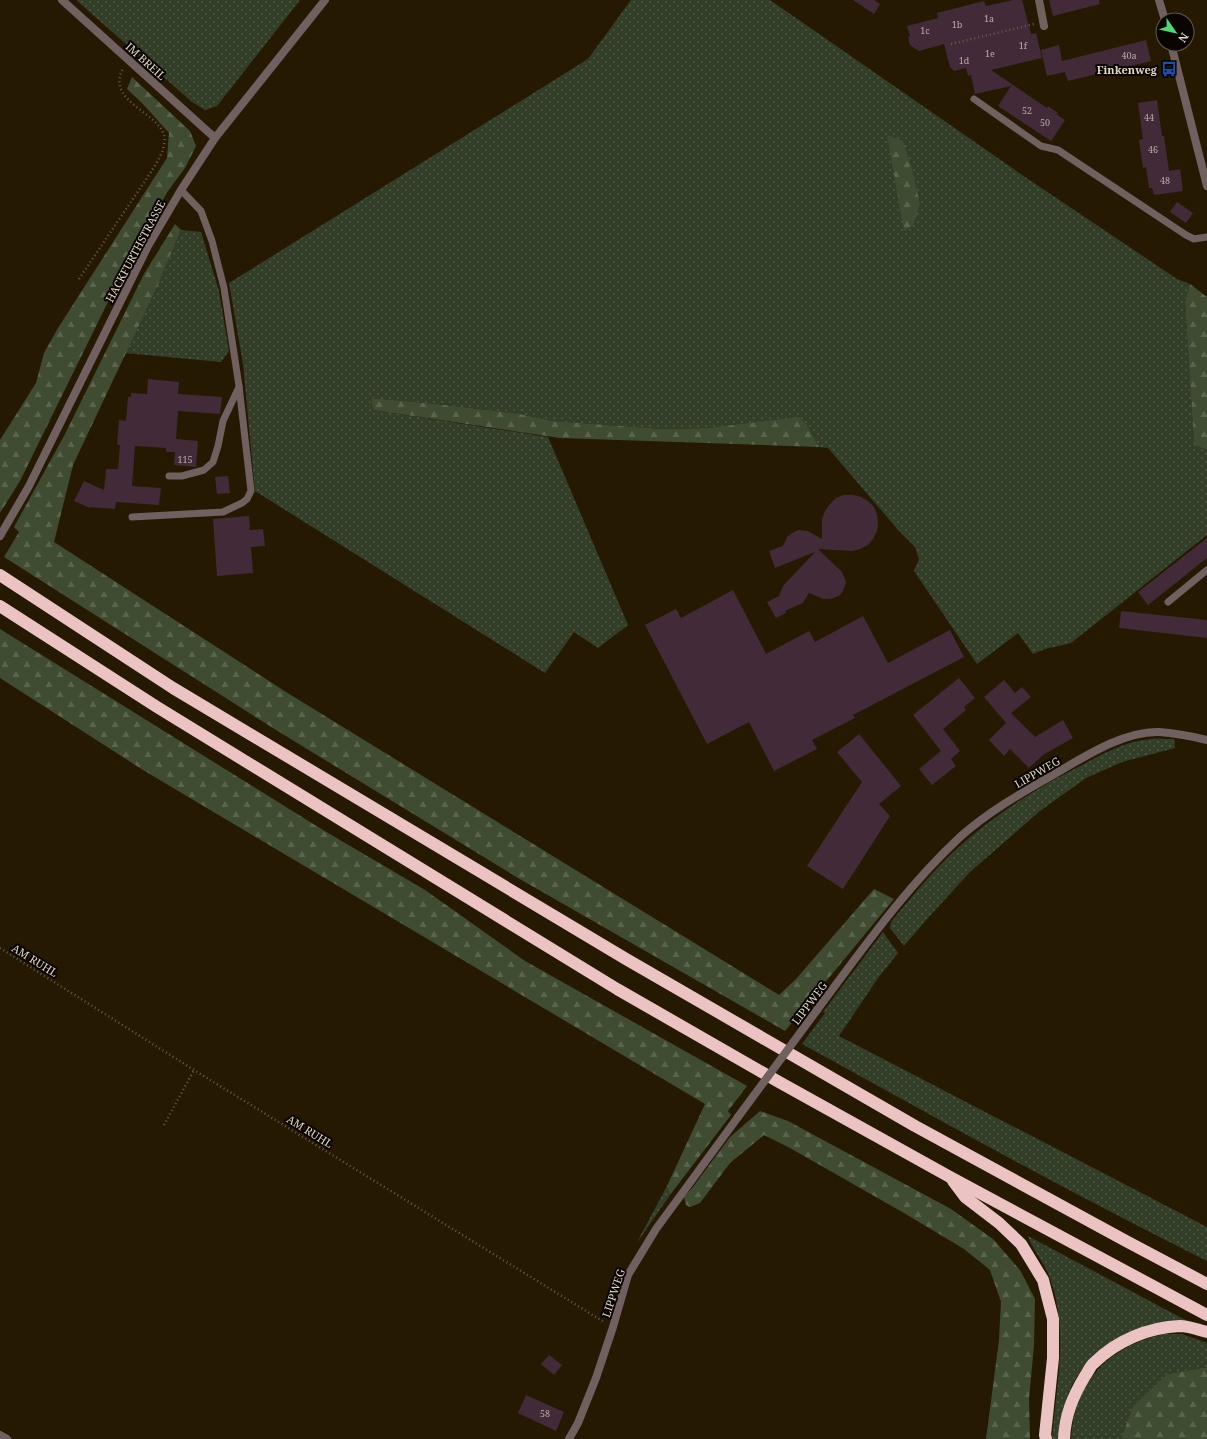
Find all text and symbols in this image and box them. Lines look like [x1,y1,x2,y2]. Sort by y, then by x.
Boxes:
house number: 1a [984,12,994,25]
north arrow [1155,12,1195,52]
house number: 1b [952,18,963,31]
house number: 1c [920,24,930,37]
text: N [1175,30,1192,46]
street label: IM BREIL [123,39,169,83]
house number: 1f [1019,39,1028,52]
house number: 1e [985,47,995,60]
house number: 40a [1121,49,1137,62]
house number: 1d [959,54,970,67]
bus stop icon: Finkenweg [1160,60,1178,78]
place label: Finkenweg [1097,62,1158,77]
house number: 52 [1022,104,1032,117]
house number: 44 [1144,111,1154,124]
house number: 50 [1040,116,1050,129]
house number: 46 [1148,143,1158,156]
house number: 48 [1160,174,1170,187]
street label: HACKFURTHSTRASSE [102,197,168,305]
house number: 115 [177,453,193,466]
street label: LIPPWEG [1011,753,1063,791]
street label: AM RUHL [9,940,61,980]
street label: LIPPWEG [788,978,830,1028]
street label: AM RUHL [284,1111,336,1151]
street label: LIPPWEG [598,1267,628,1319]
house number: 58 [540,1407,550,1420]

